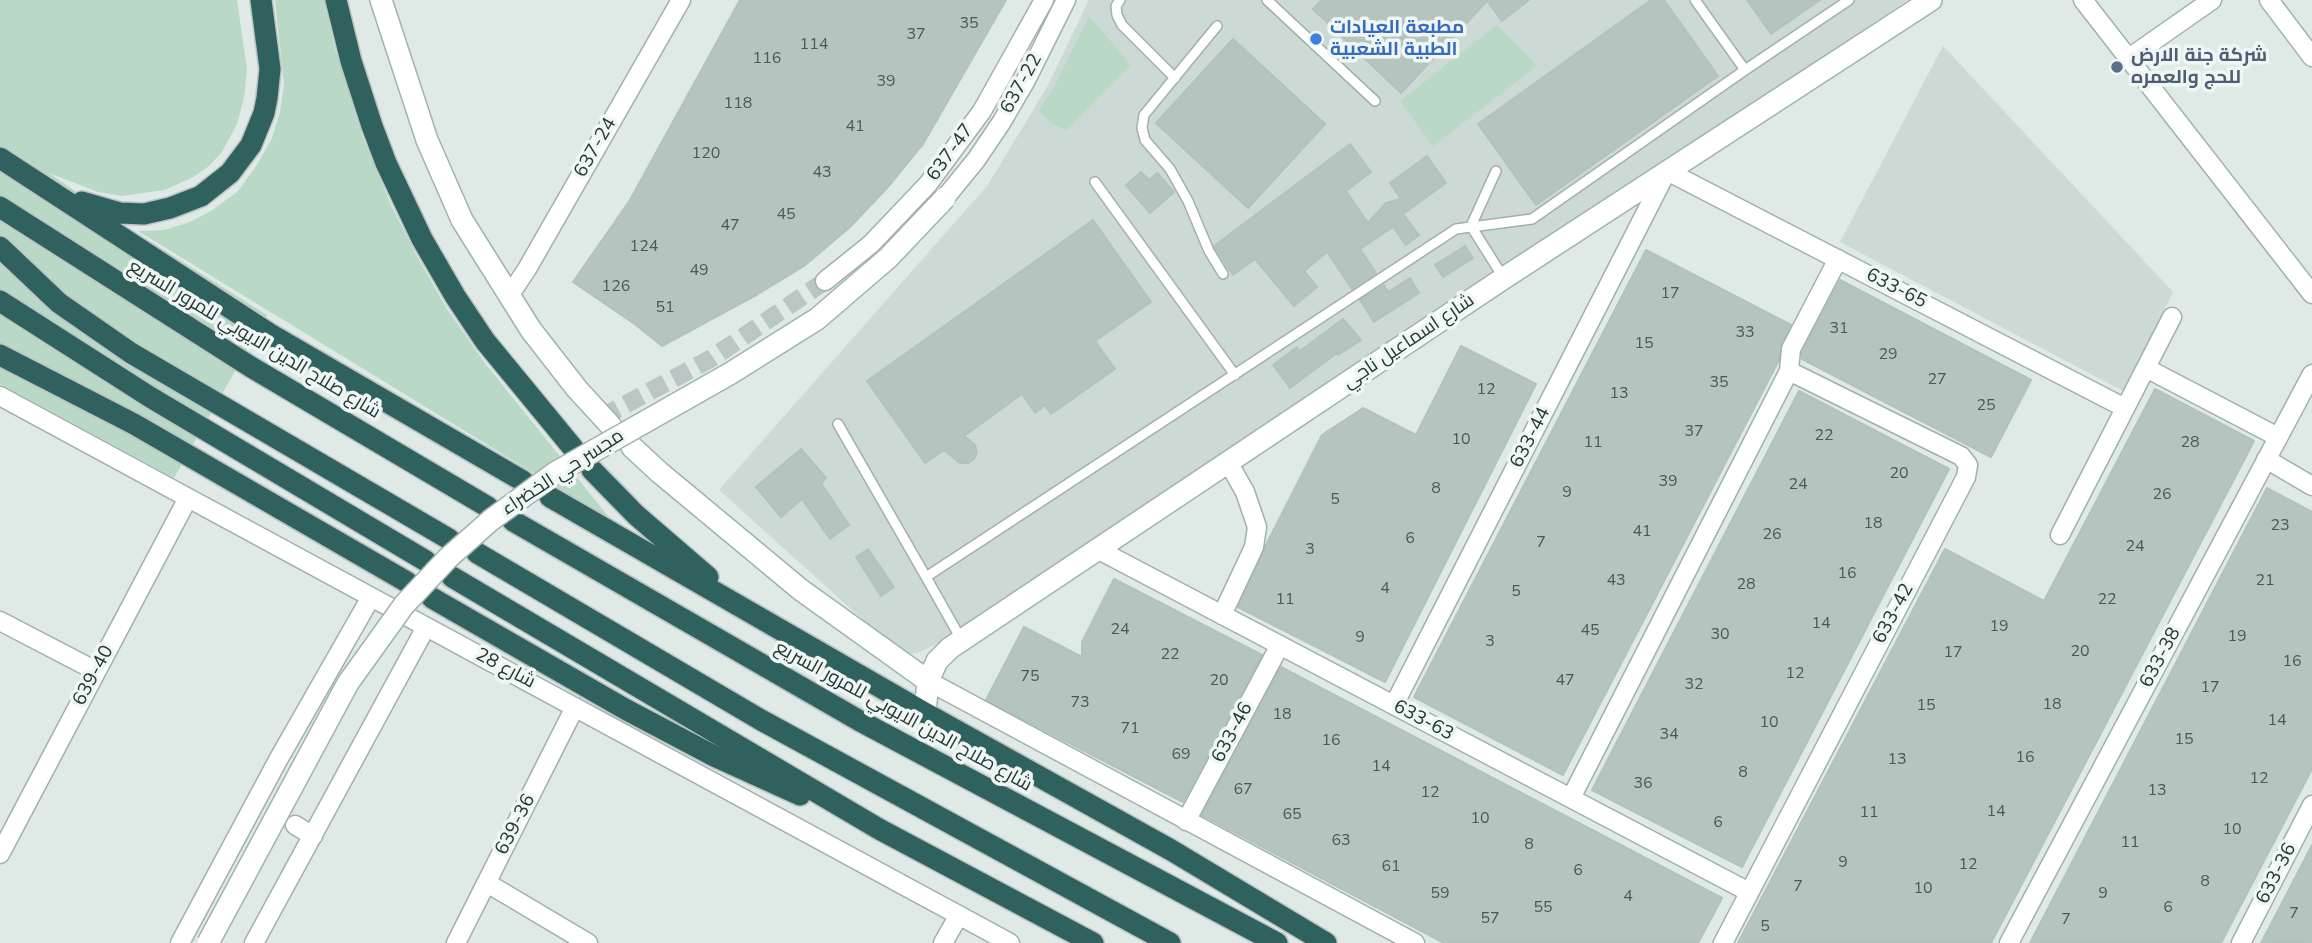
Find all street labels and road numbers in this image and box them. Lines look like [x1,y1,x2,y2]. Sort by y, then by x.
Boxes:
street label: 637-22 [996,50,1048,118]
street label: 637-24 [570,114,622,182]
street label: 637-47 [923,120,979,186]
street label: شارع صلاح الدين الايوبي للمرور السريع [124,255,384,425]
street label: 633-65 [1862,264,1930,314]
street label: شارع اسماعيل ناجي [1339,290,1479,394]
street label: 633-44 [1506,404,1556,472]
street label: مجسر حي الخضراء [498,425,628,521]
street label: 633-42 [1869,580,1919,648]
street label: 633-38 [2136,624,2186,692]
street label: شارع صلاح الدين الايوبي للمرور السريع [771,637,1035,797]
street label: 639-40 [69,642,119,710]
street label: شارع 28 [471,644,539,694]
street label: 633-63 [1389,696,1457,746]
street label: 633-46 [1208,699,1258,767]
street label: 639-36 [491,791,541,859]
street label: 633-36 [2252,840,2302,908]

